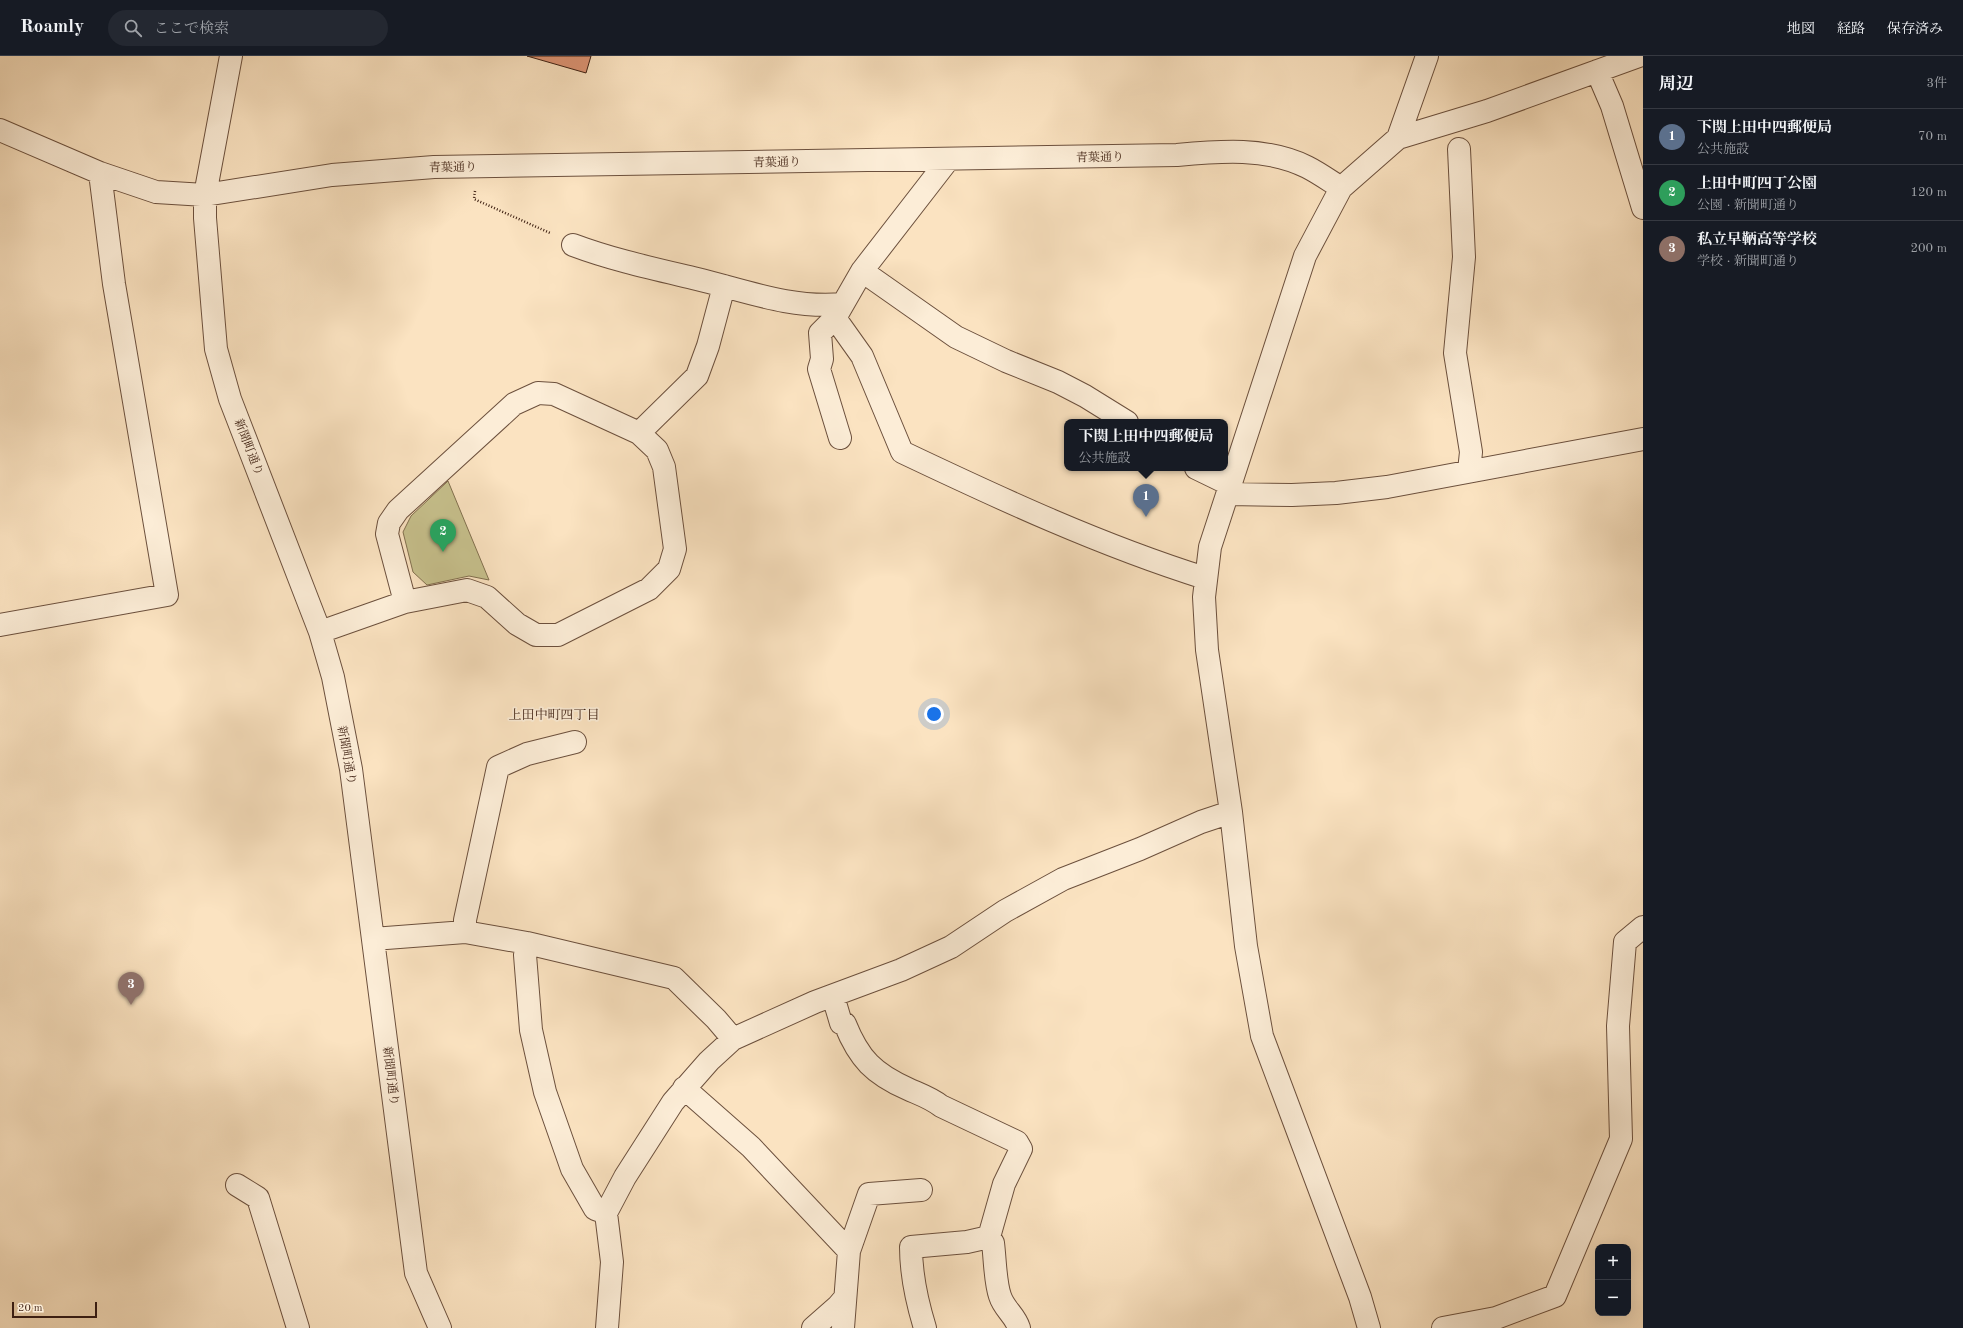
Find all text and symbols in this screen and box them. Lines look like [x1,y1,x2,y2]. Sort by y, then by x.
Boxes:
search box [108,10,388,46]
icon: search [122,17,144,39]
text: Roamly [20,18,84,37]
text: ここで検索 [154,22,229,37]
text: 地図 [1787,22,1815,36]
text: 経路 [1837,22,1865,36]
text: 保存済み [1887,22,1943,36]
text: 周辺 [1659,76,1693,93]
text: 3件 [1926,77,1947,90]
text: 下関上田中四郵便局 [1697,121,1832,136]
text: 1 [1668,130,1676,143]
text: 70 m [1918,130,1947,143]
text: 公共施設 [1697,143,1749,156]
street label: 青葉通り [1076,150,1124,164]
street label: 青葉通り [753,155,801,169]
street label: 青葉通り [429,160,477,174]
text: 上田中町四丁公園 [1697,177,1817,192]
text: 2 [1668,186,1676,199]
text: 120 m [1910,186,1947,199]
text: 公園 · 新聞町通り [1697,199,1799,212]
text: 私立早鞆高等学校 [1697,233,1817,248]
text: 3 [1668,242,1676,255]
text: 200 m [1910,242,1947,255]
text: 学校 · 新聞町通り [1697,255,1799,268]
street label: 新聞町通り [232,416,266,478]
popup [1064,419,1228,471]
text: 下関上田中四郵便局 [1078,430,1214,445]
text: 公共施設 [1078,452,1131,465]
pin: 1 [1133,484,1159,517]
pin: 2 [430,519,456,552]
your location [924,704,944,724]
district label: 上田中町四丁目 [508,708,600,722]
street label: 新聞町通り [335,724,359,786]
pin: 3 [118,972,144,1005]
street label: 新聞町通り [380,1045,402,1107]
map controls [1595,1244,1631,1316]
button: + [1595,1244,1631,1280]
button: − [1595,1280,1631,1316]
scale bar [12,1300,97,1319]
text: 20 m [18,1303,43,1314]

